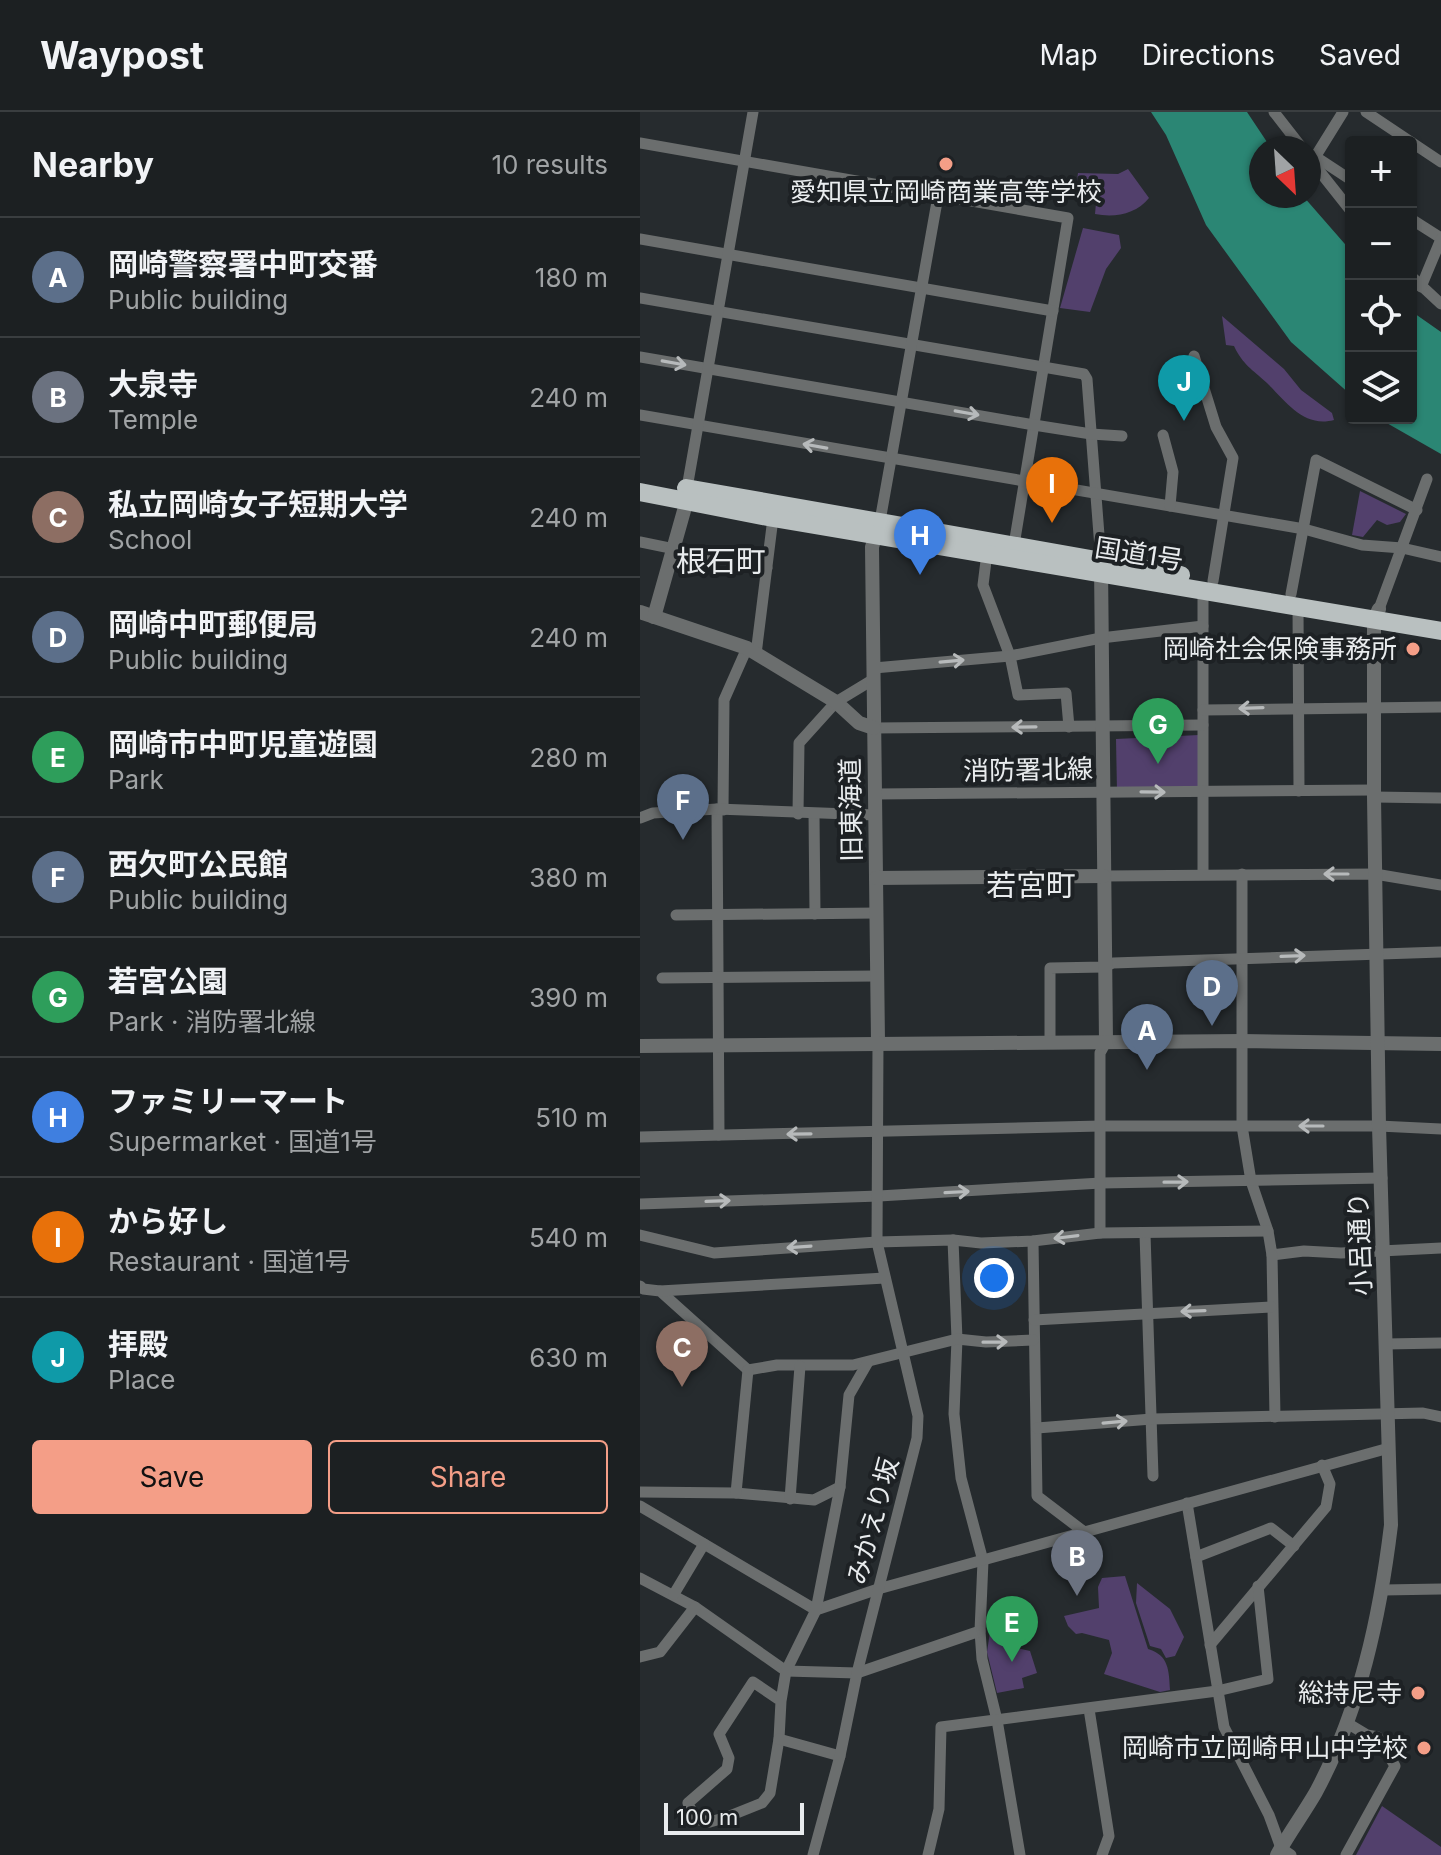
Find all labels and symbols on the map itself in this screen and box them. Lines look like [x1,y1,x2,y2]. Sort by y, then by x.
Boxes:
north arrow [1249,136,1321,208]
marker: 愛知県立岡崎商業高等学校 [937,155,955,173]
place label: 愛知県立岡崎商業高等学校 [790,176,1102,207]
pin: J [1158,355,1210,421]
one-way arrow [661,357,687,372]
one-way arrow [954,407,979,422]
one-way arrow [802,438,828,453]
pin: I [1026,457,1078,523]
pin: H [894,509,946,575]
street label: 国道1号 [1093,531,1185,576]
district label: 根石町 [676,543,766,579]
place label: 岡崎社会保険事務所 [1163,633,1397,664]
marker: 岡崎社会保険事務所 [1404,640,1422,658]
one-way arrow [938,653,964,668]
pin: G [1132,698,1184,764]
one-way arrow [1238,701,1265,716]
one-way arrow [1011,719,1038,735]
street label: 消防署北線 [963,753,1093,786]
street label: 旧東海道 [834,758,867,862]
pin: F [657,774,709,840]
one-way arrow [1139,784,1166,800]
one-way arrow [1323,866,1350,882]
district label: 若宮町 [986,867,1076,903]
one-way arrow [1279,948,1306,963]
pin: D [1186,960,1238,1026]
pin: A [1121,1004,1173,1070]
one-way arrow [1298,1118,1325,1134]
one-way arrow [786,1126,813,1142]
one-way arrow [1162,1174,1189,1190]
one-way arrow [943,1184,970,1199]
street label: 小呂通り [1342,1192,1377,1297]
one-way arrow [704,1194,731,1209]
one-way arrow [1054,1230,1080,1245]
one-way arrow [786,1240,813,1255]
your location [974,1258,1014,1298]
one-way arrow [1180,1303,1207,1318]
pin: C [656,1321,708,1387]
one-way arrow [981,1334,1008,1349]
one-way arrow [1101,1414,1128,1429]
street label: みかえり坂 [841,1454,904,1588]
pin: B [1051,1530,1103,1596]
pin: E [986,1596,1038,1662]
place label: 総持尼寺 [1298,1677,1402,1708]
marker: 総持尼寺 [1409,1684,1427,1702]
place label: 岡崎市立岡崎甲山中学校 [1122,1732,1408,1763]
marker: 岡崎市立岡崎甲山中学校 [1415,1739,1433,1757]
scale bar [664,1799,804,1835]

